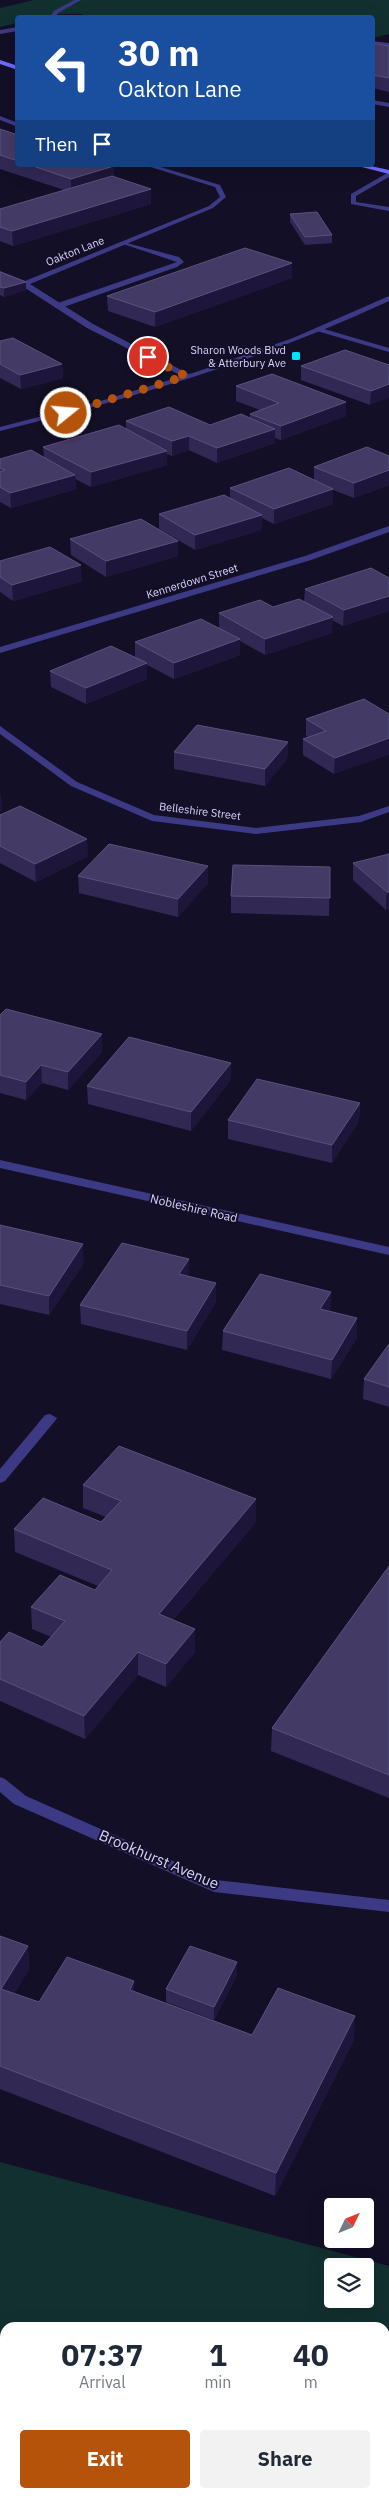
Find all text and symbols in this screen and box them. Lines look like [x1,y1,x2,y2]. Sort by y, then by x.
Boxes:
text: 30 m [118,30,200,76]
icon: left [35,35,100,100]
text: Oakton Lane [118,74,242,103]
icon: arrive [88,130,116,158]
text: Then [35,132,78,156]
street label: Oakton Lane [44,233,106,269]
pin [127,336,169,378]
icon: arrive [134,343,162,371]
place label: Sharon Woods Blvd & Atterbury Ave [190,343,286,370]
marker: Sharon Woods Blvd & Atterbury Ave [290,350,302,362]
position arrow [39,386,91,438]
street label: Kennerdown Street [144,560,240,602]
street label: Belleshire Street [158,799,242,823]
street label: Nobleshire Road [149,1191,239,1225]
street label: Brookhurst Avenue [96,1825,222,1893]
north arrow [324,2198,374,2248]
map controls [324,2198,374,2308]
button: layers [324,2258,374,2308]
text: 07:37 [61,2335,143,2374]
text: 1 [209,2335,227,2374]
text: 40 [293,2335,329,2374]
text: Arrival [79,2372,126,2392]
text: min [204,2372,231,2392]
text: m [304,2372,318,2392]
button: Exit [20,2430,190,2488]
button: Share [200,2430,370,2488]

